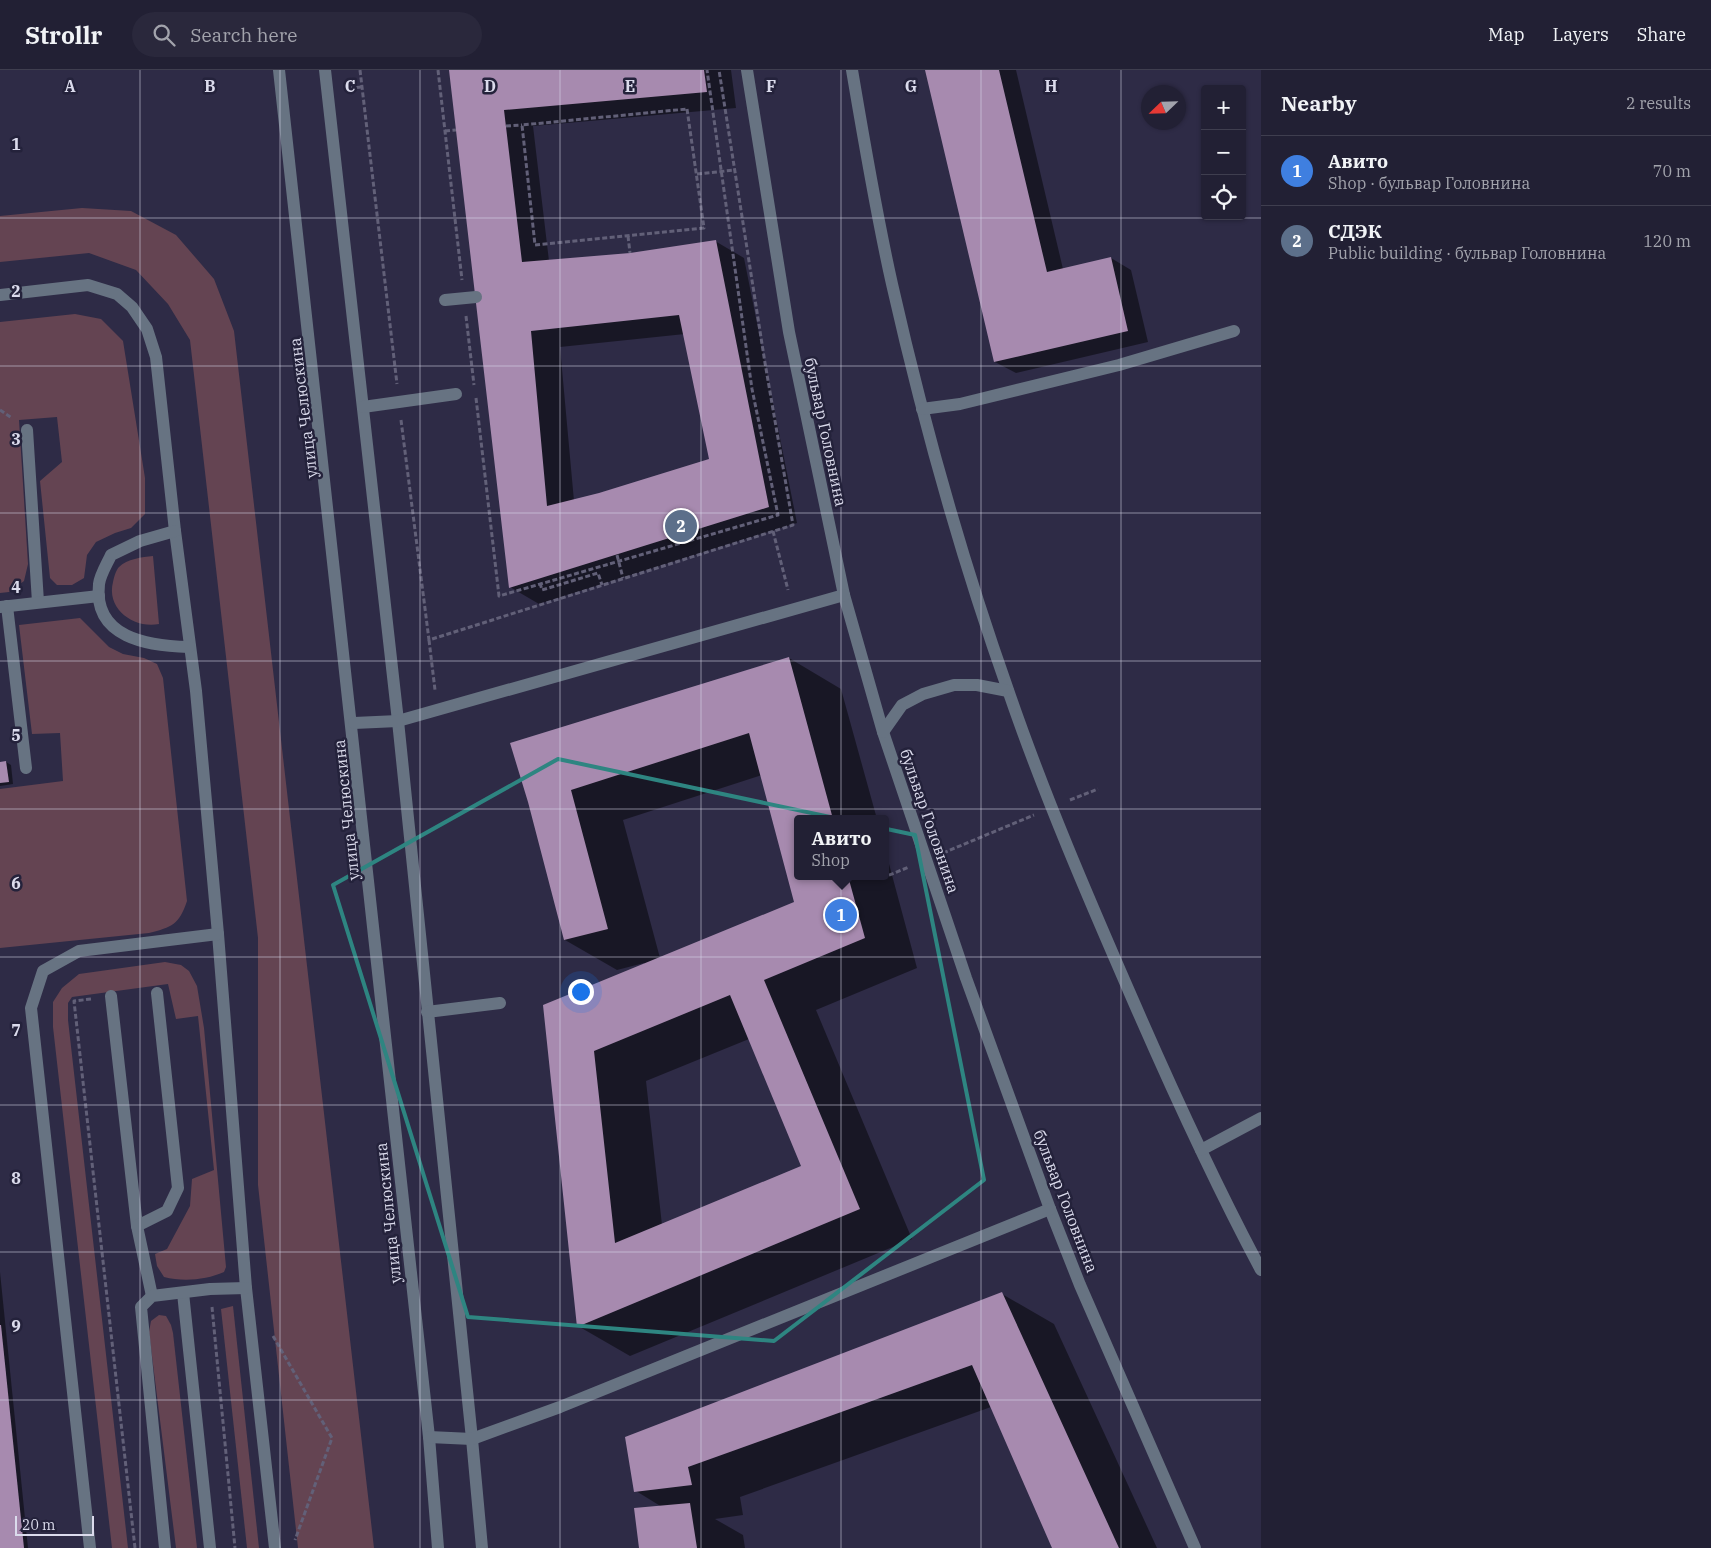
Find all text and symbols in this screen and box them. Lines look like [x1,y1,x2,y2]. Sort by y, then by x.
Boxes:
search box [132,12,482,57]
text: Strollr [25,19,102,51]
icon: search [150,21,178,49]
text: Search here [190,23,297,47]
text: Map [1488,23,1525,46]
text: Layers [1553,23,1609,46]
text: Share [1637,23,1686,46]
text: A [64,76,76,96]
text: B [204,76,216,96]
text: C [345,76,355,96]
text: D [484,76,496,96]
text: E [625,76,635,96]
text: F [766,76,776,96]
text: G [905,76,917,96]
text: H [1045,76,1058,96]
north arrow [1141,85,1186,130]
map controls [1201,85,1246,220]
button: + [1201,85,1246,130]
text: Nearby [1281,89,1357,117]
text: 2 results [1626,93,1691,113]
button: − [1201,130,1246,175]
text: 1 [11,134,21,154]
text: Авито [1328,149,1388,173]
text: 1 [1292,161,1302,181]
text: 70 m [1653,161,1691,181]
text: Shop · бульвар Головнина [1328,173,1530,193]
button: locate [1201,175,1246,220]
text: СДЭК [1328,219,1382,243]
text: 2 [1292,231,1302,251]
text: 120 m [1643,231,1691,251]
text: Public building · бульвар Головнина [1328,243,1606,263]
text: 2 [11,281,21,301]
street label: улица Челюскина [284,336,322,479]
street label: бульвар Головнина [800,356,852,508]
text: 3 [11,429,21,449]
pin: 2 [665,507,697,545]
text: 4 [11,577,21,597]
text: 5 [11,725,21,745]
street label: улица Челюскина [329,738,363,881]
street label: бульвар Головнина [896,746,964,896]
popup [794,815,889,880]
text: Авито [812,826,871,850]
text: Shop [812,850,850,870]
text: 6 [11,873,21,893]
pin: 1 [825,896,857,934]
your location [568,979,594,1005]
text: 7 [11,1020,21,1040]
street label: бульвар Головнина [1030,1127,1103,1275]
street label: улица Челюскина [371,1141,405,1284]
text: 8 [11,1168,21,1188]
text: 9 [11,1316,21,1336]
scale bar [15,1513,94,1536]
text: 20 m [22,1516,55,1534]

